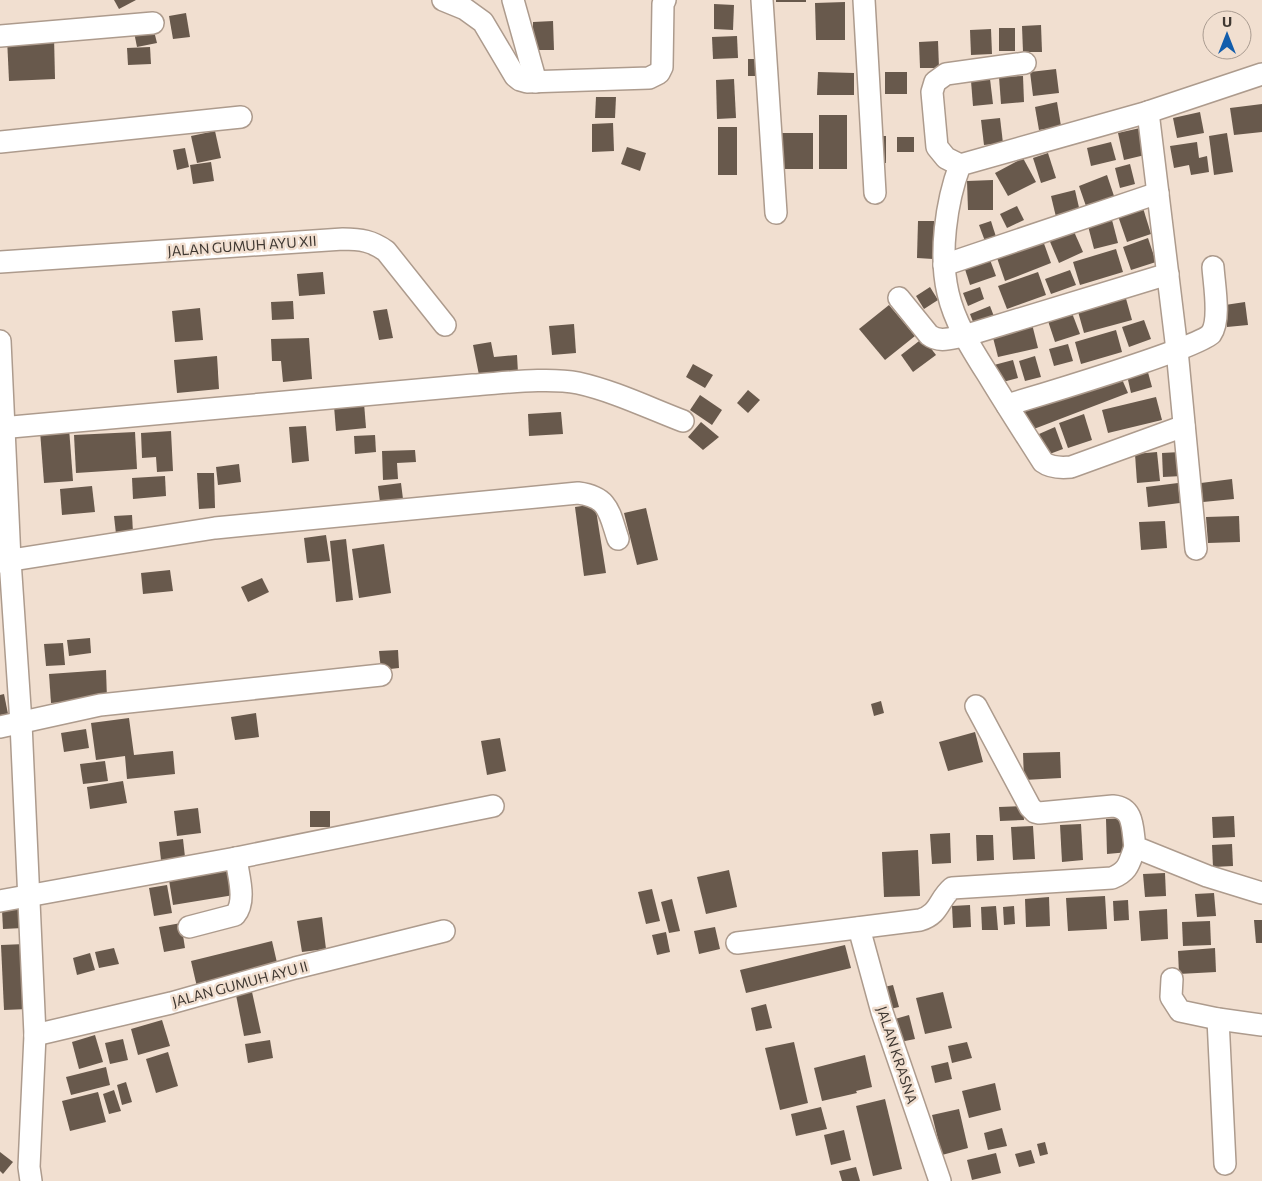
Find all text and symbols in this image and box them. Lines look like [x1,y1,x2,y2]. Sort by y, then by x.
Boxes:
north arrow [1202,10,1252,60]
text: U [1222,13,1232,30]
street label: JALAN GUMUH AYU XII [167,232,317,259]
street label: JALAN GUMUH AYU II [170,957,310,1010]
street label: JALAN KRASNA [874,1004,921,1106]

